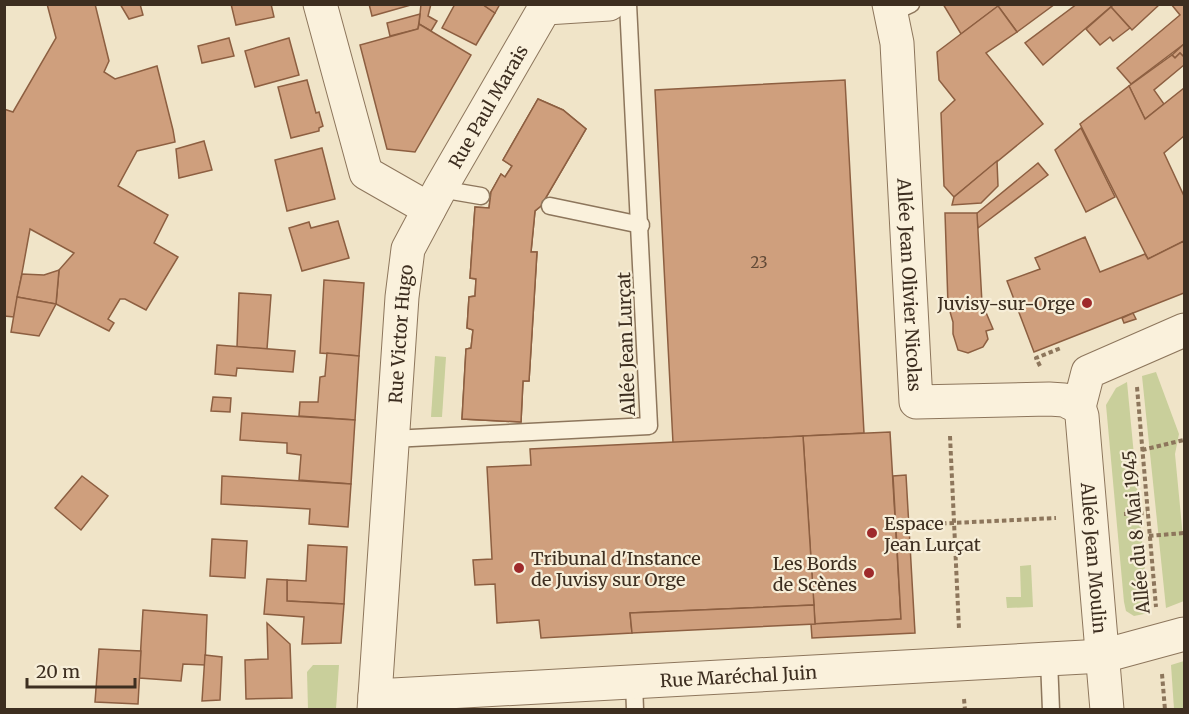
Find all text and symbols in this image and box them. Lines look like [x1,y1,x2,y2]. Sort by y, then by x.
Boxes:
street label: Rue Paul Marais [443,40,533,172]
street label: Allée Jean Olivier Nicolas [893,177,927,392]
house number: 23 [751,253,767,272]
street label: Rue Victor Hugo [383,263,417,404]
street label: Allée Jean Lurçat [612,272,640,417]
place label: Juvisy-sur-Orge [936,292,1075,315]
marker: Juvisy-sur-Orge [1080,296,1094,310]
street label: Allée du 8 Mai 1945 [1117,449,1155,616]
street label: Allée Jean Moulin [1076,480,1112,635]
place label: Espace Jean Lurçat [883,512,981,556]
marker: Espace Jean Lurçat [865,526,879,540]
place label: Tribunal d'Instance de Juvisy sur Orge [531,547,701,591]
place label: Les Bords de Scènes [773,552,857,596]
marker: Tribunal d'Instance de Juvisy sur Orge [512,561,526,575]
marker: Les Bords de Scènes [862,566,876,580]
scale bar [27,651,135,689]
text: 20 m [36,660,80,683]
street label: Rue Maréchal Juin [659,660,818,692]

